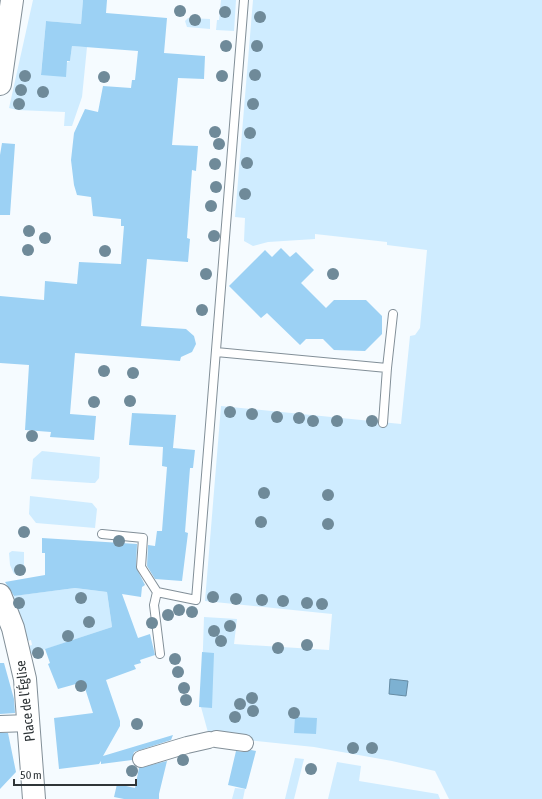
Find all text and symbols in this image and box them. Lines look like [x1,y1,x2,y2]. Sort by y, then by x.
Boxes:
street label: Place de l'Église [12,659,38,743]
scale bar [14,761,136,787]
text: 50 m [20,768,42,782]

